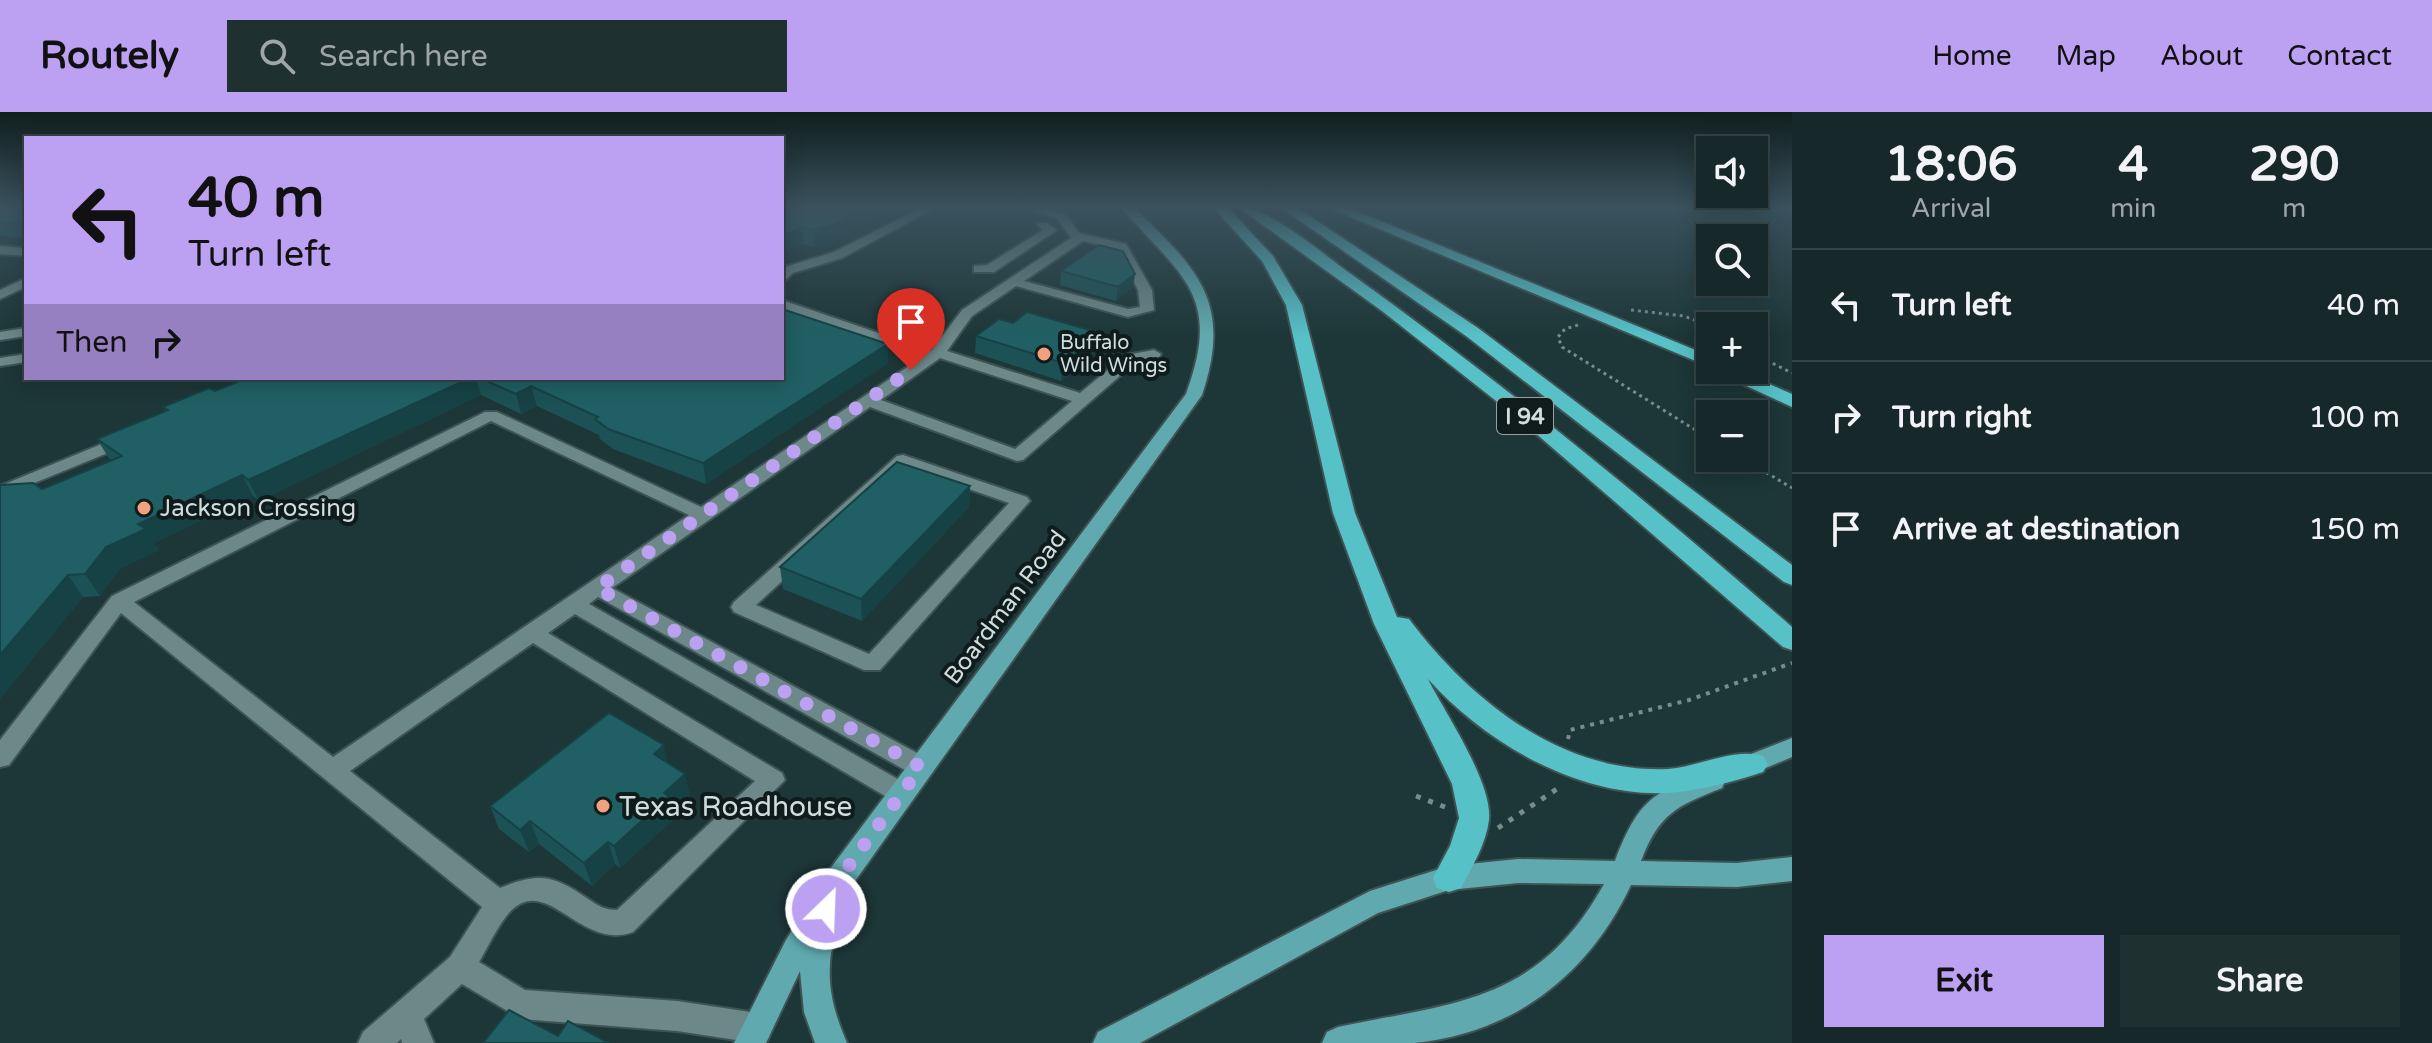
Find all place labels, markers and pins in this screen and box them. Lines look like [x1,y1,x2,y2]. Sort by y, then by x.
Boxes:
pin [877,288,945,370]
place label: Buffalo Wild Wings [1060,331,1167,378]
marker: Buffalo Wild Wings [1035,345,1053,363]
place label: Jackson Crossing [160,494,356,523]
marker: Jackson Crossing [135,499,153,517]
place label: Texas Roadhouse [619,790,852,824]
marker: Texas Roadhouse [594,797,612,815]

